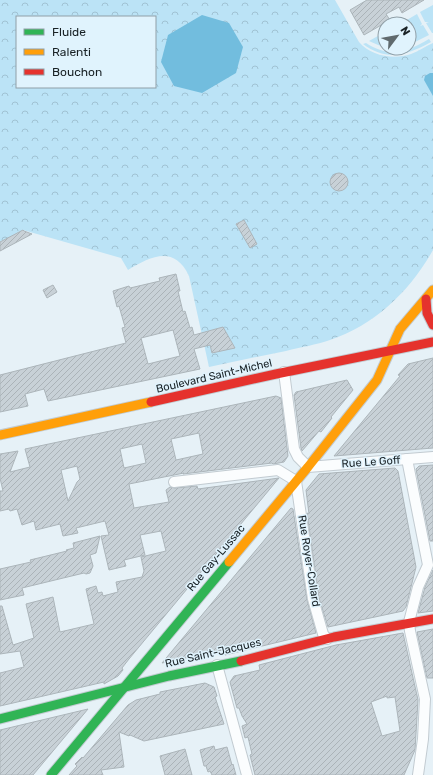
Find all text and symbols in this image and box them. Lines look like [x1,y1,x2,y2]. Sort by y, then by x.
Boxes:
legend [16,16,156,88]
north arrow [377,16,417,56]
text: N [397,24,413,38]
text: Fluide [52,25,86,39]
text: Ralenti [52,45,91,59]
text: Bouchon [52,65,102,79]
street label: Boulevard Saint-Michel [155,356,273,396]
street label: Rue Le Goff [341,453,401,471]
street label: Rue Royer-Collard [295,514,323,608]
street label: Rue Gay-Lussac [184,522,248,594]
street label: Rue Saint-Jacques [164,636,263,670]

